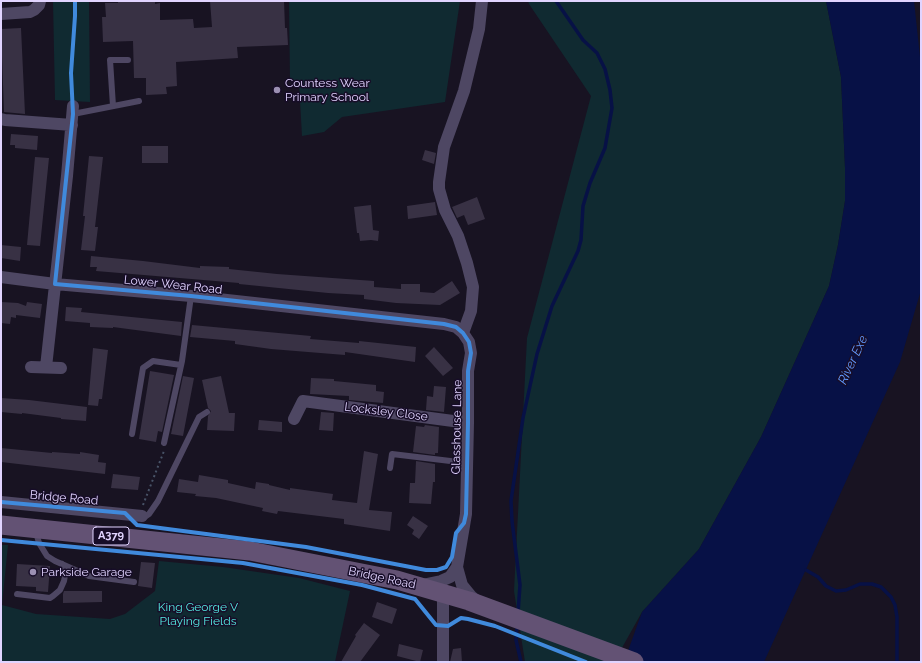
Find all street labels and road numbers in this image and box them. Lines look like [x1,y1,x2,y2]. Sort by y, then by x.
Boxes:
street label: Lower Wear Road [123,273,223,297]
street label: Glasshouse Lane [449,380,465,474]
street label: Locksley Close [343,400,429,424]
street label: Bridge Road [29,488,99,508]
road number: A379 [93,527,129,545]
street label: Bridge Road [347,564,417,592]

